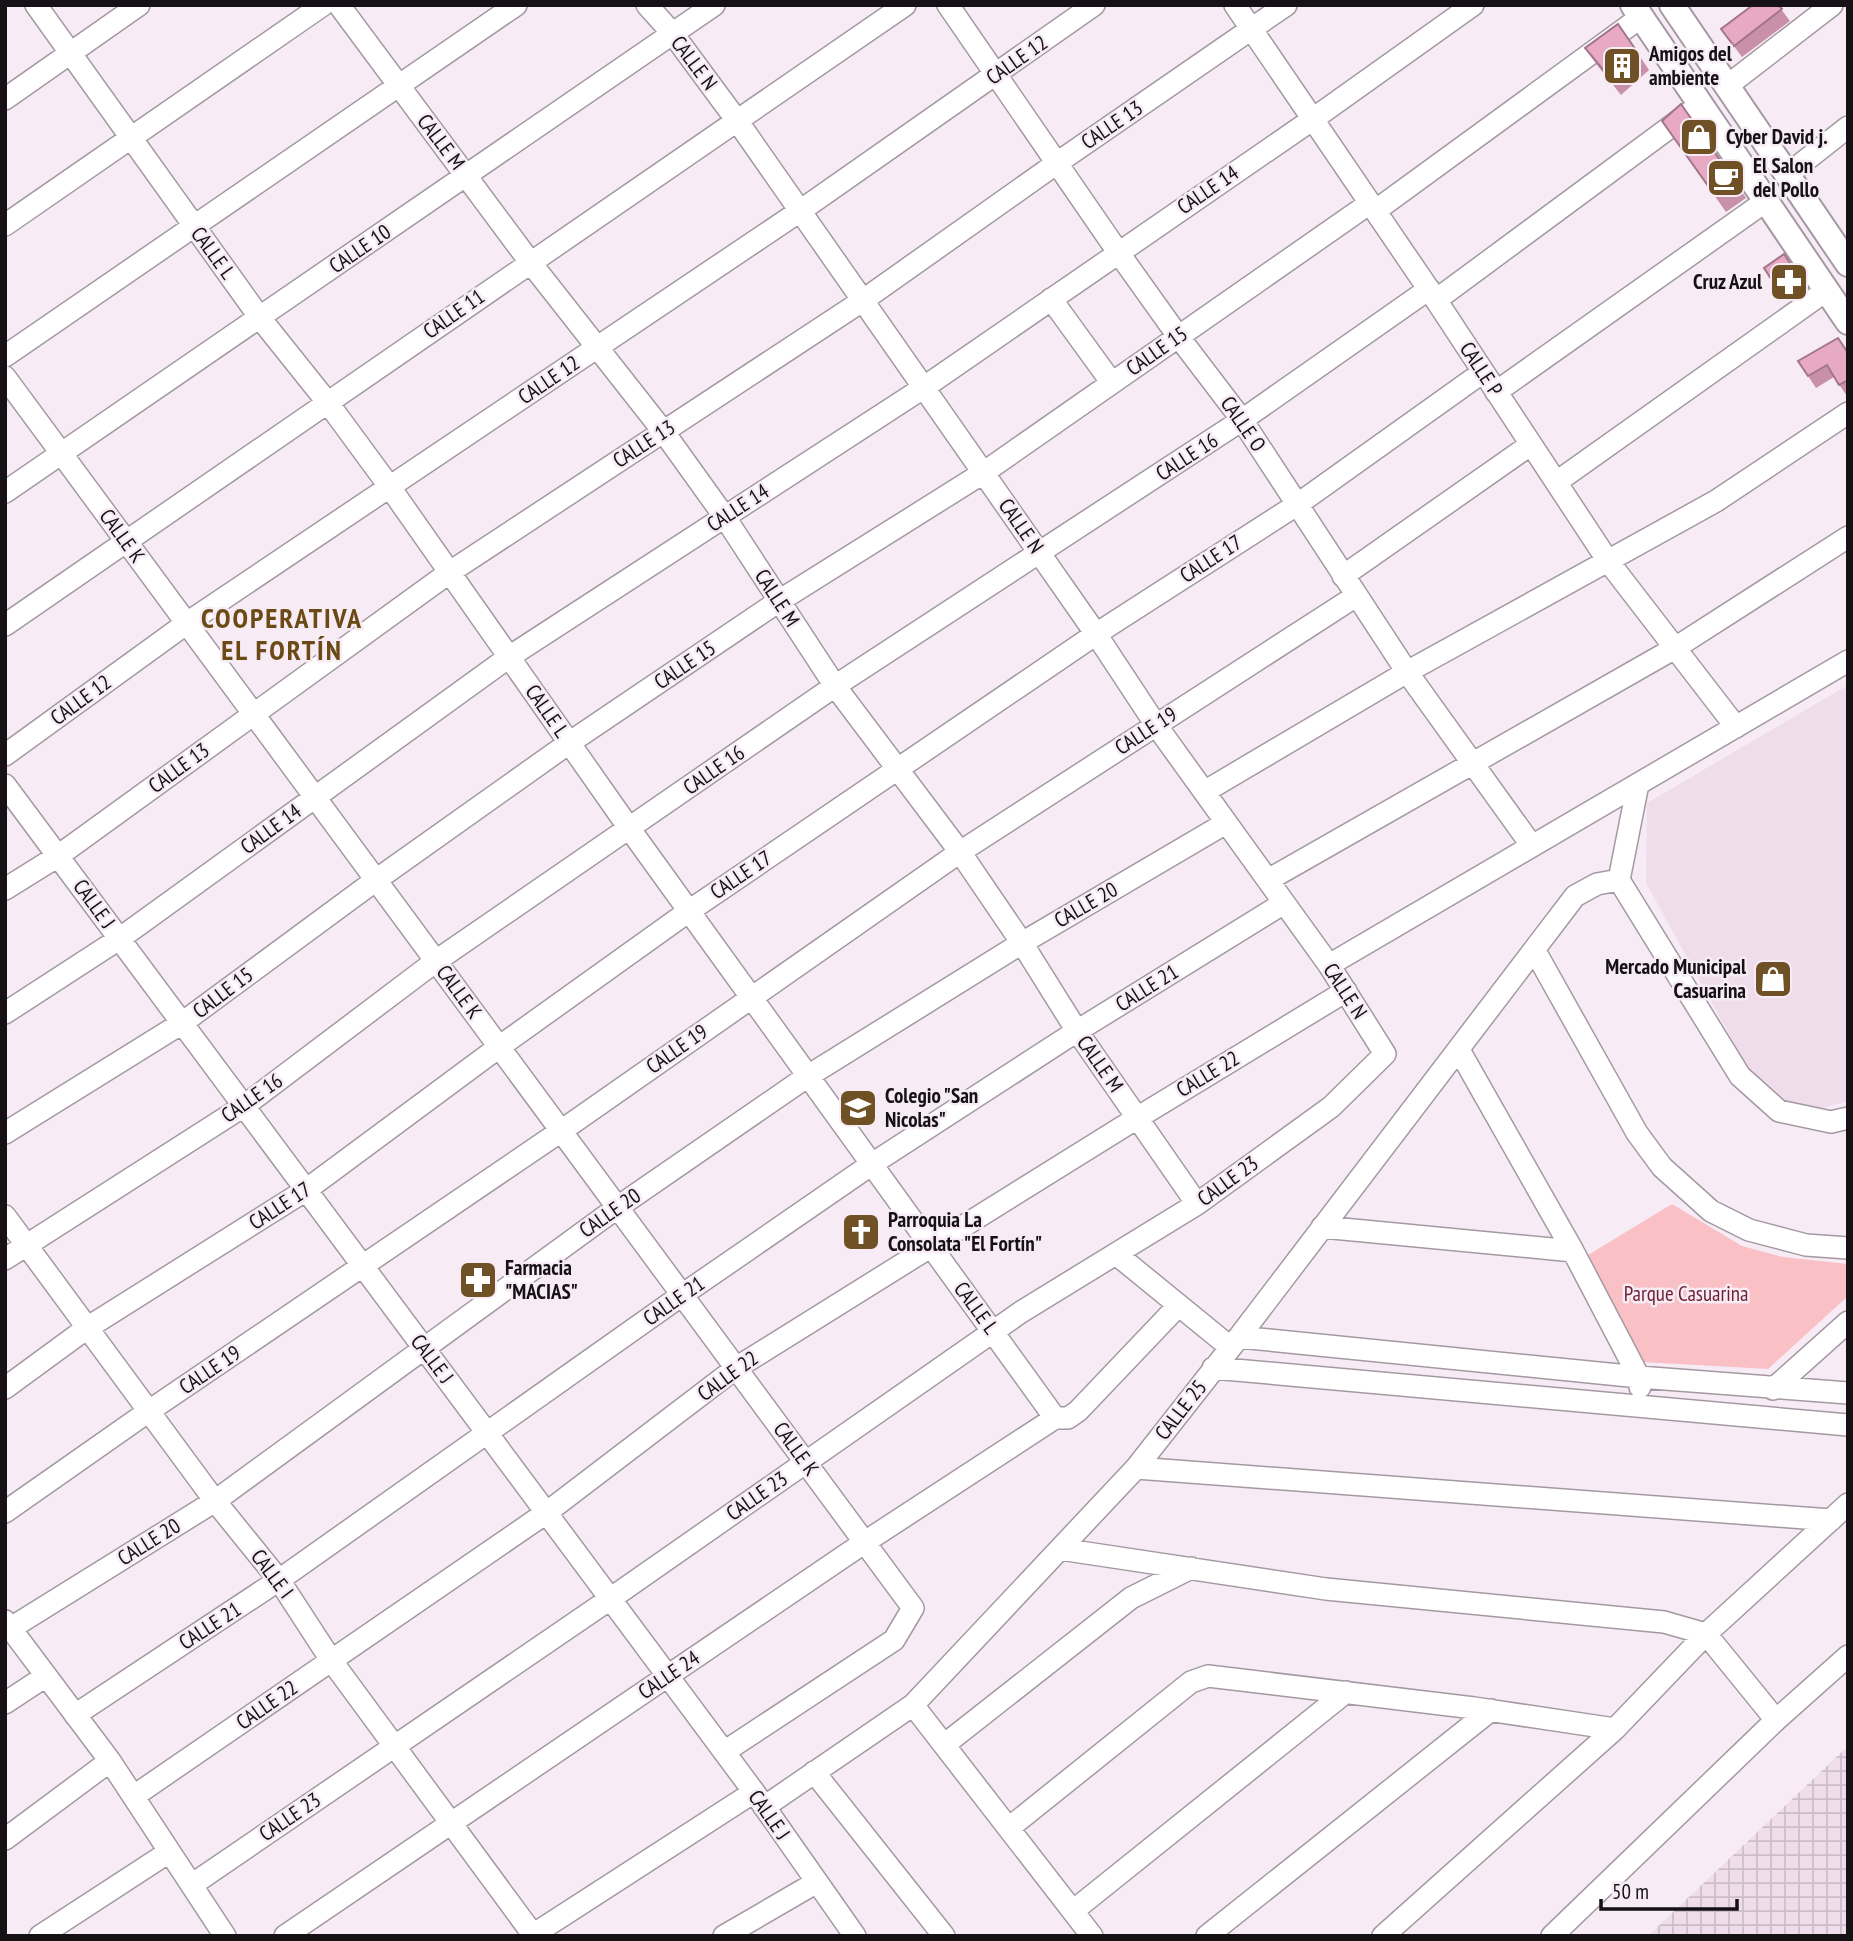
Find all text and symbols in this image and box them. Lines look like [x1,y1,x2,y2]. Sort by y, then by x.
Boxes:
street label: CALLE 12 [981,29,1053,90]
street label: CALLE N [665,30,724,95]
place label: Amigos del ambiente [1648,40,1733,91]
building icon: Amigos del ambiente [1601,45,1643,87]
street label: CALLE 13 [1076,94,1148,155]
street label: CALLE M [412,108,471,175]
shop icon: Cyber David j. [1678,116,1720,158]
place label: Cyber David j. [1726,123,1828,150]
place label: El Salon del Pollo [1753,152,1819,203]
cafe icon: El Salon del Pollo [1705,157,1747,199]
street label: CALLE 14 [1172,159,1244,220]
street label: CALLE 10 [324,218,396,279]
street label: CALLE L [185,221,242,285]
pharmacy icon: Cruz Azul [1768,261,1810,303]
place label: Cruz Azul [1693,268,1763,295]
street label: CALLE 11 [418,283,490,344]
street label: CALLE 15 [1121,320,1193,381]
street label: CALLE P [1454,336,1509,401]
street label: CALLE 12 [513,349,585,410]
street label: CALLE O [1215,391,1272,457]
street label: CALLE 13 [608,414,680,474]
street label: CALLE 16 [1151,427,1223,487]
street label: CALLE 14 [702,477,774,538]
street label: CALLE N [993,493,1050,559]
street label: CALLE K [94,503,151,568]
street label: CALLE 17 [1175,529,1247,589]
street label: CALLE M [749,564,806,632]
district label: COOPERATIVA EL FORTÍN [201,599,363,668]
street label: CALLE 15 [649,634,721,695]
street label: CALLE 12 [45,668,116,731]
street label: CALLE L [520,679,575,743]
street label: CALLE 19 [1110,701,1182,761]
street label: CALLE 13 [143,736,214,799]
street label: CALLE 16 [678,739,750,800]
street label: CALLE 14 [235,797,307,860]
street label: CALLE 17 [705,844,777,905]
street label: CALLE J [67,874,121,934]
street label: CALLE 20 [1049,876,1122,933]
place label: Mercado Municipal Casuarina [1605,953,1747,1004]
street label: CALLE 21 [1110,958,1183,1017]
street label: CALLE N [1317,958,1373,1024]
shop icon: Mercado Municipal Casuarina [1752,958,1794,1000]
street label: CALLE K [431,959,488,1024]
street label: CALLE 15 [187,961,258,1024]
street label: CALLE 19 [641,1018,713,1079]
street label: CALLE M [1071,1030,1130,1097]
street label: CALLE 22 [1171,1044,1244,1103]
street label: CALLE 16 [216,1067,288,1128]
place label: Colegio "San Nicolas" [885,1082,978,1133]
school or university icon: Colegio "San Nicolas" [837,1087,879,1129]
street label: CALLE 23 [1192,1149,1263,1212]
street label: CALLE 17 [244,1176,316,1236]
street label: CALLE 20 [574,1182,646,1243]
place label: Parroquia La Consolata "El Fortín" [888,1206,1042,1257]
church icon: Parroquia La Consolata "El Fortín" [840,1211,882,1253]
place label: Farmacia "MACIAS" [505,1254,578,1305]
pharmacy icon: Farmacia "MACIAS" [457,1259,499,1301]
street label: CALLE 21 [638,1270,710,1331]
street label: CALLE L [948,1276,1005,1340]
park label: Parque Casuarina [1624,1280,1748,1307]
street label: CALLE J [405,1329,460,1389]
street label: CALLE 19 [174,1339,246,1400]
street label: CALLE 22 [692,1344,763,1407]
street label: CALLE 25 [1149,1374,1212,1445]
street label: CALLE K [768,1416,825,1481]
street label: CALLE 23 [721,1465,793,1526]
street label: CALLE 20 [112,1512,185,1571]
street label: CALLE I [245,1544,300,1604]
street label: CALLE 21 [174,1596,246,1656]
street label: CALLE 24 [633,1644,705,1705]
street label: CALLE 22 [231,1674,303,1735]
street label: CALLE J [743,1784,796,1845]
street label: CALLE 23 [254,1786,326,1847]
scale bar [1601,1868,1738,1912]
text: 50 m [1612,1878,1649,1905]

